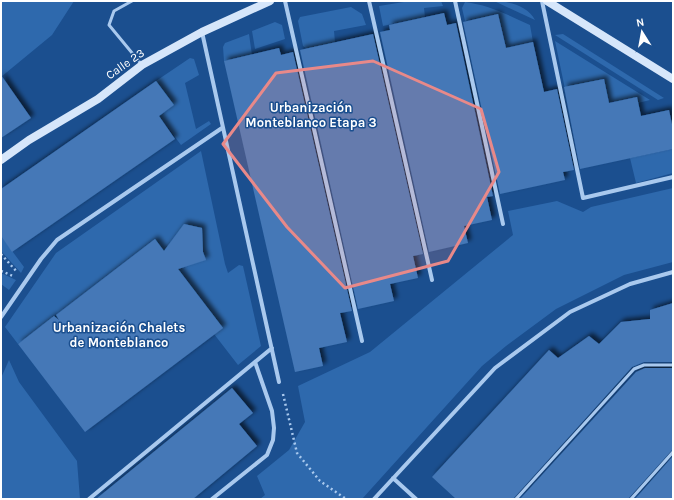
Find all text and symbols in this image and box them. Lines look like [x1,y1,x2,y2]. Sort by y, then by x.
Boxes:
north arrow [622,12,662,52]
text: N [635,16,645,30]
street label: Calle 23 [103,46,147,82]
district label: Urbanización Monteblanco Etapa 3 [245,100,377,130]
district label: Urbanización Chalets de Monteblanco [53,320,186,350]

